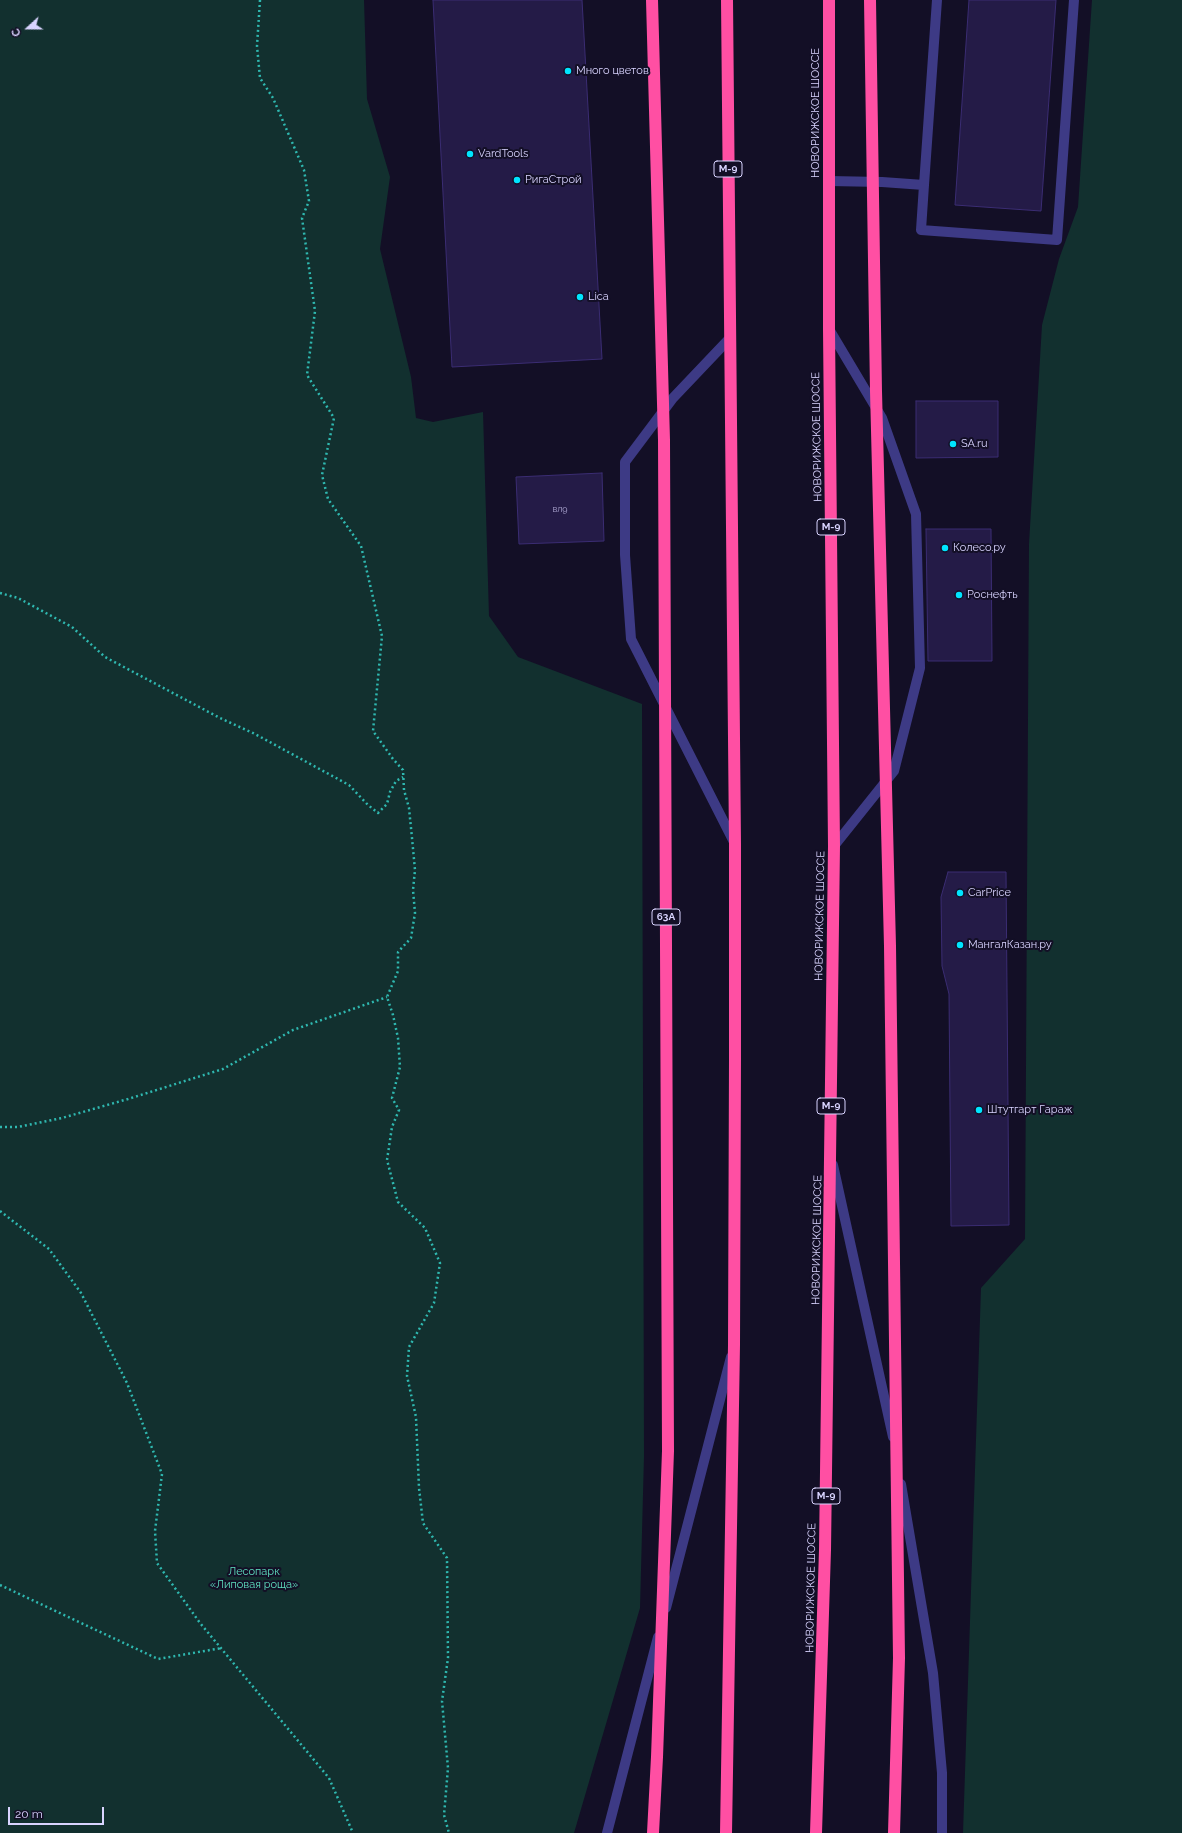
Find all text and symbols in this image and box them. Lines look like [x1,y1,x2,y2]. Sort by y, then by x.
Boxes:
north arrow [8,8,48,48]
text: С [9,27,24,38]
street label: НОВОРИЖСКОЕ ШОССЕ [809,48,823,178]
place label: Много цветов [576,64,649,78]
marker: Много цветов [563,66,573,76]
place label: VardTools [478,147,528,161]
marker: VardTools [465,149,475,159]
road number: М-9 [714,161,742,177]
place label: РигаСтрой [525,173,581,187]
marker: РигаСтрой [512,175,522,185]
place label: Lica [588,290,609,304]
marker: Lica [575,292,585,302]
street label: НОВОРИЖСКОЕ ШОССЕ [809,372,825,502]
place label: SA.ru [961,437,987,451]
marker: SA.ru [948,439,958,449]
house number: вл9 [552,504,568,514]
road number: М-9 [817,519,845,535]
place label: Колесо.ру [953,541,1006,555]
marker: Колесо.ру [940,543,950,553]
place label: Роснефть [967,588,1018,602]
marker: Роснефть [954,590,964,600]
street label: НОВОРИЖСКОЕ ШОССЕ [812,851,828,981]
place label: CarPrice [968,886,1011,900]
marker: CarPrice [955,888,965,898]
road number: 63A [652,909,680,925]
place label: МангалКазан.ру [968,938,1052,952]
marker: МангалКазан.ру [955,940,965,950]
road number: М-9 [817,1098,845,1114]
place label: Штутгарт Гараж [987,1103,1072,1117]
marker: Штутгарт Гараж [974,1105,984,1115]
street label: НОВОРИЖСКОЕ ШОССЕ [809,1175,825,1305]
road number: М-9 [812,1488,840,1504]
street label: НОВОРИЖСКОЕ ШОССЕ [803,1523,819,1653]
park label: Лесопарк «Липовая роща» [210,1565,298,1591]
scale bar [10,1799,106,1825]
text: 20 m [15,1807,43,1821]

